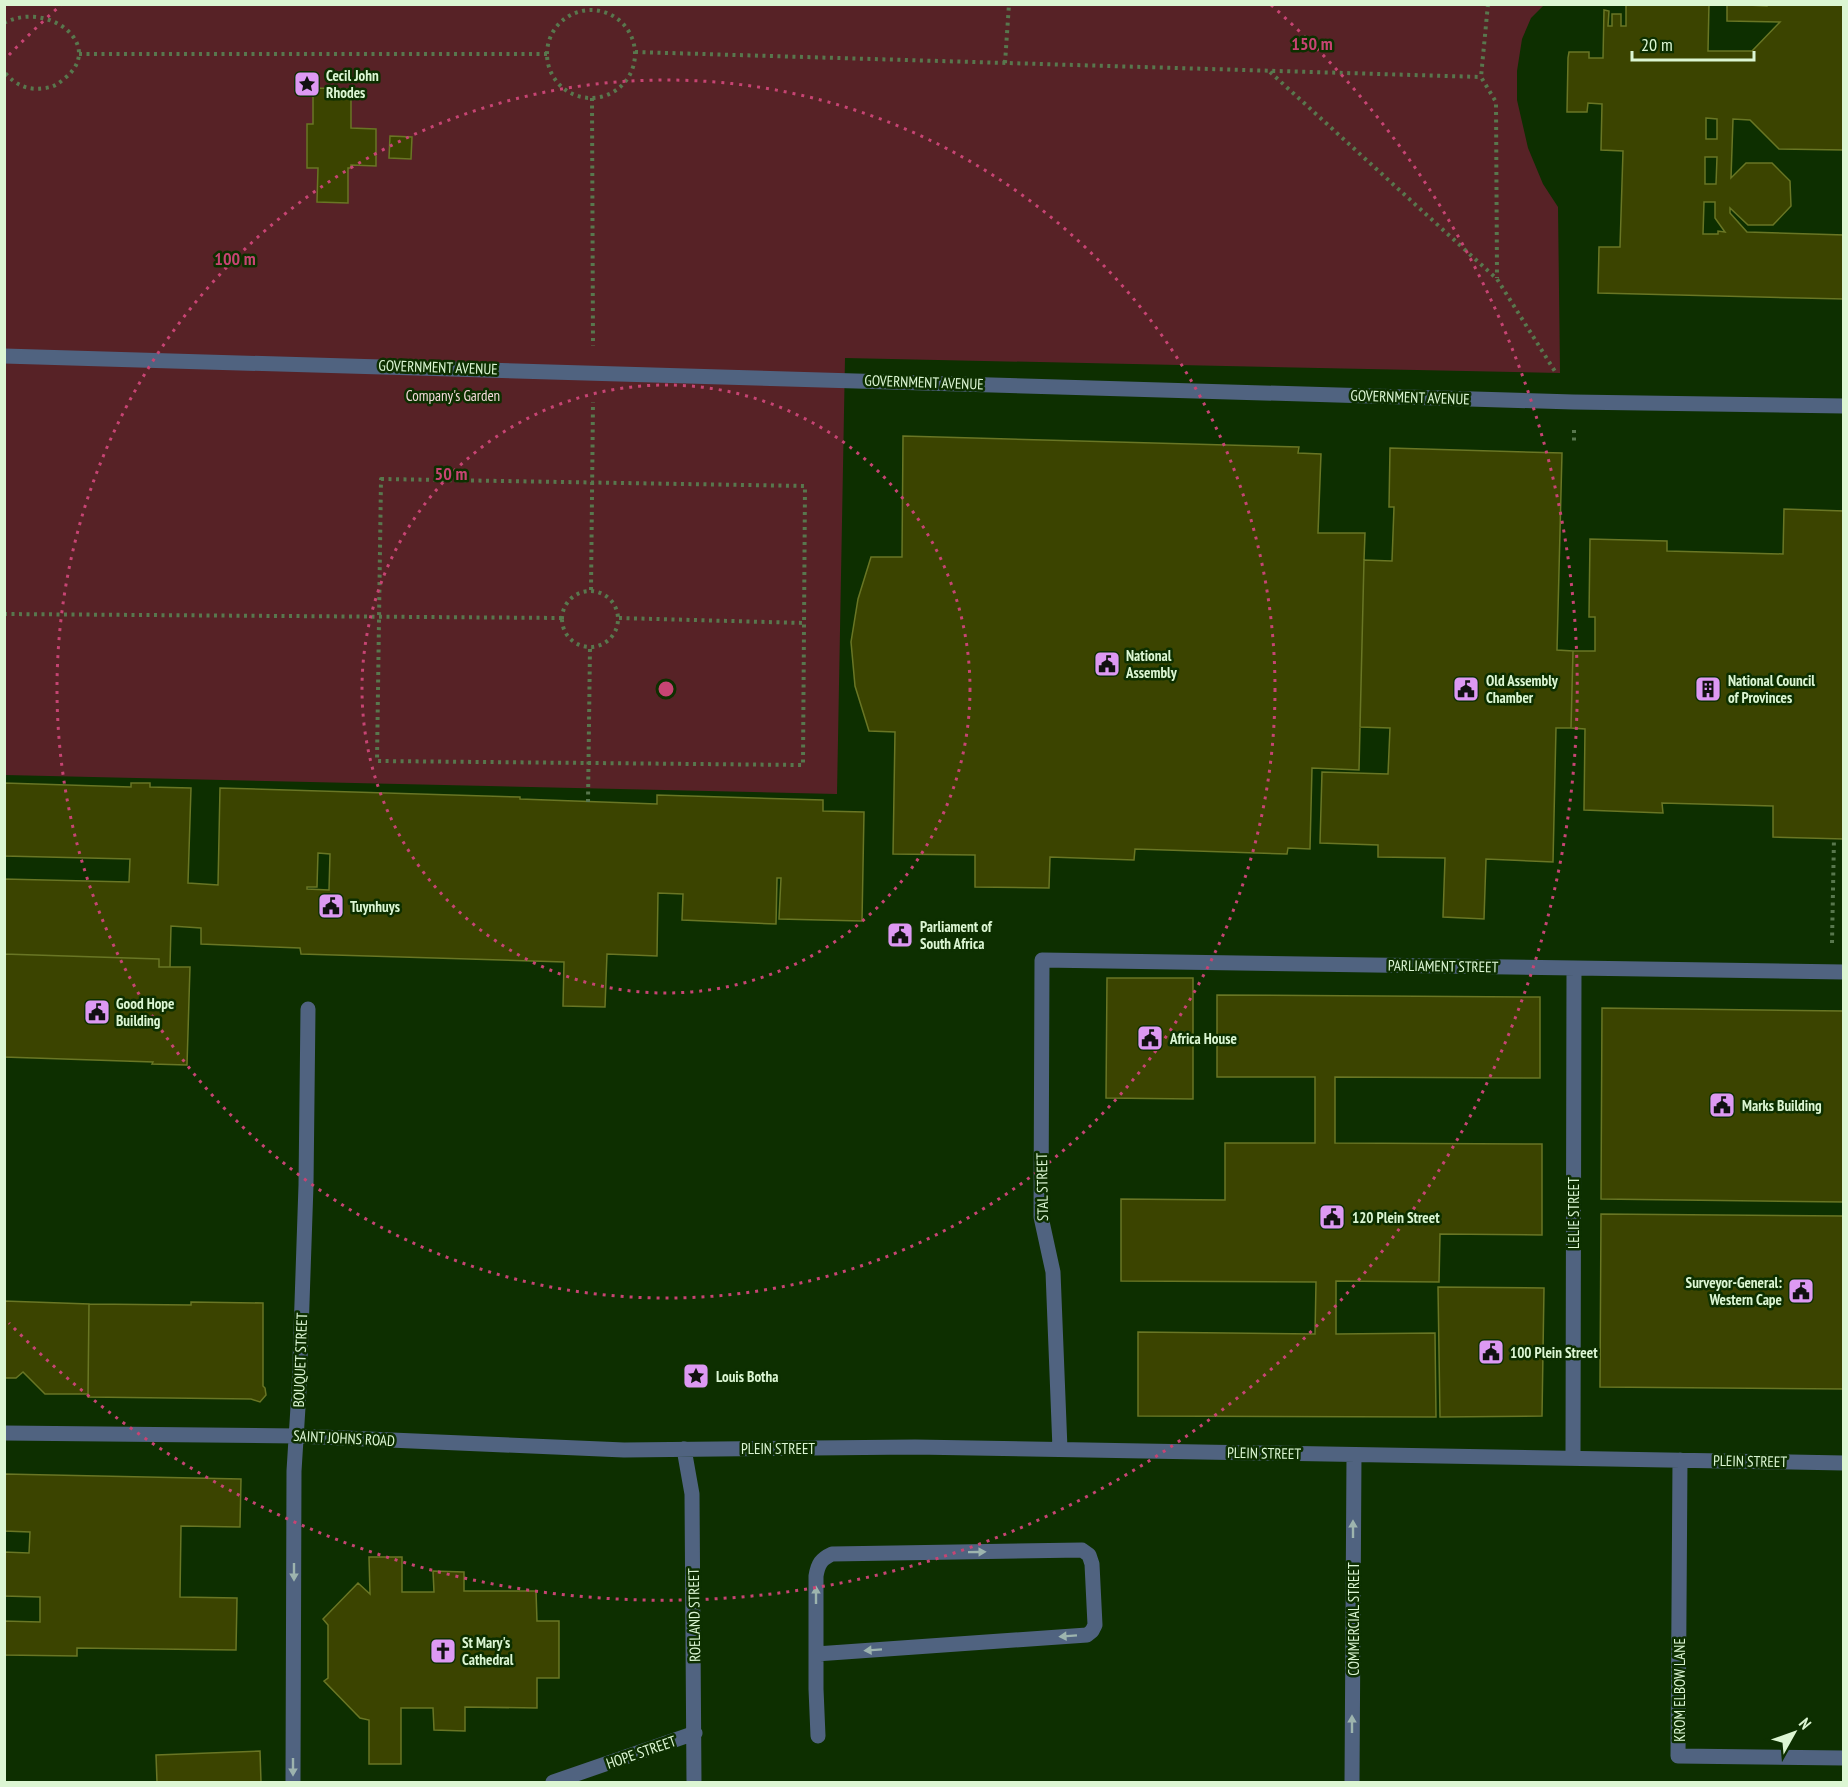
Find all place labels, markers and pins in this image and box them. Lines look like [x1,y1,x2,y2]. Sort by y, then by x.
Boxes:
place label: Cecil John Rhodes [326,66,379,102]
place icon: Cecil John Rhodes [292,69,322,99]
place label: National Assembly [1125,646,1178,682]
public building icon: National Assembly [1092,649,1122,679]
place label: Old Assembly Chamber [1486,671,1559,707]
place label: National Council of Provinces [1728,671,1815,707]
public building icon: Old Assembly Chamber [1451,674,1481,704]
building icon: National Council of Provinces [1693,674,1723,704]
centre of rings [656,679,676,699]
public building icon: Tuynhuys [316,891,346,921]
place label: Tuynhuys [350,897,400,916]
place label: Parliament of South Africa [920,917,993,953]
public building icon: Parliament of South Africa [885,920,915,950]
place label: Good Hope Building [116,994,174,1030]
public building icon: Good Hope Building [82,997,112,1027]
public building icon: Africa House [1135,1023,1165,1053]
place label: Africa House [1169,1029,1237,1048]
public building icon: Marks Building [1707,1090,1737,1120]
place label: Marks Building [1742,1096,1822,1115]
public building icon: 120 Plein Street [1317,1202,1347,1232]
place label: 120 Plein Street [1352,1208,1440,1227]
place label: Surveyor-General: Western Cape [1686,1273,1782,1309]
public building icon: Surveyor-General: Western Cape [1786,1276,1816,1306]
public building icon: 100 Plein Street [1476,1337,1506,1367]
place label: 100 Plein Street [1510,1343,1598,1362]
place icon: Louis Botha [681,1361,711,1391]
place label: Louis Botha [716,1367,778,1386]
place label: St Mary's Cathedral [462,1633,514,1669]
church icon: St Mary's Cathedral [428,1636,458,1666]

